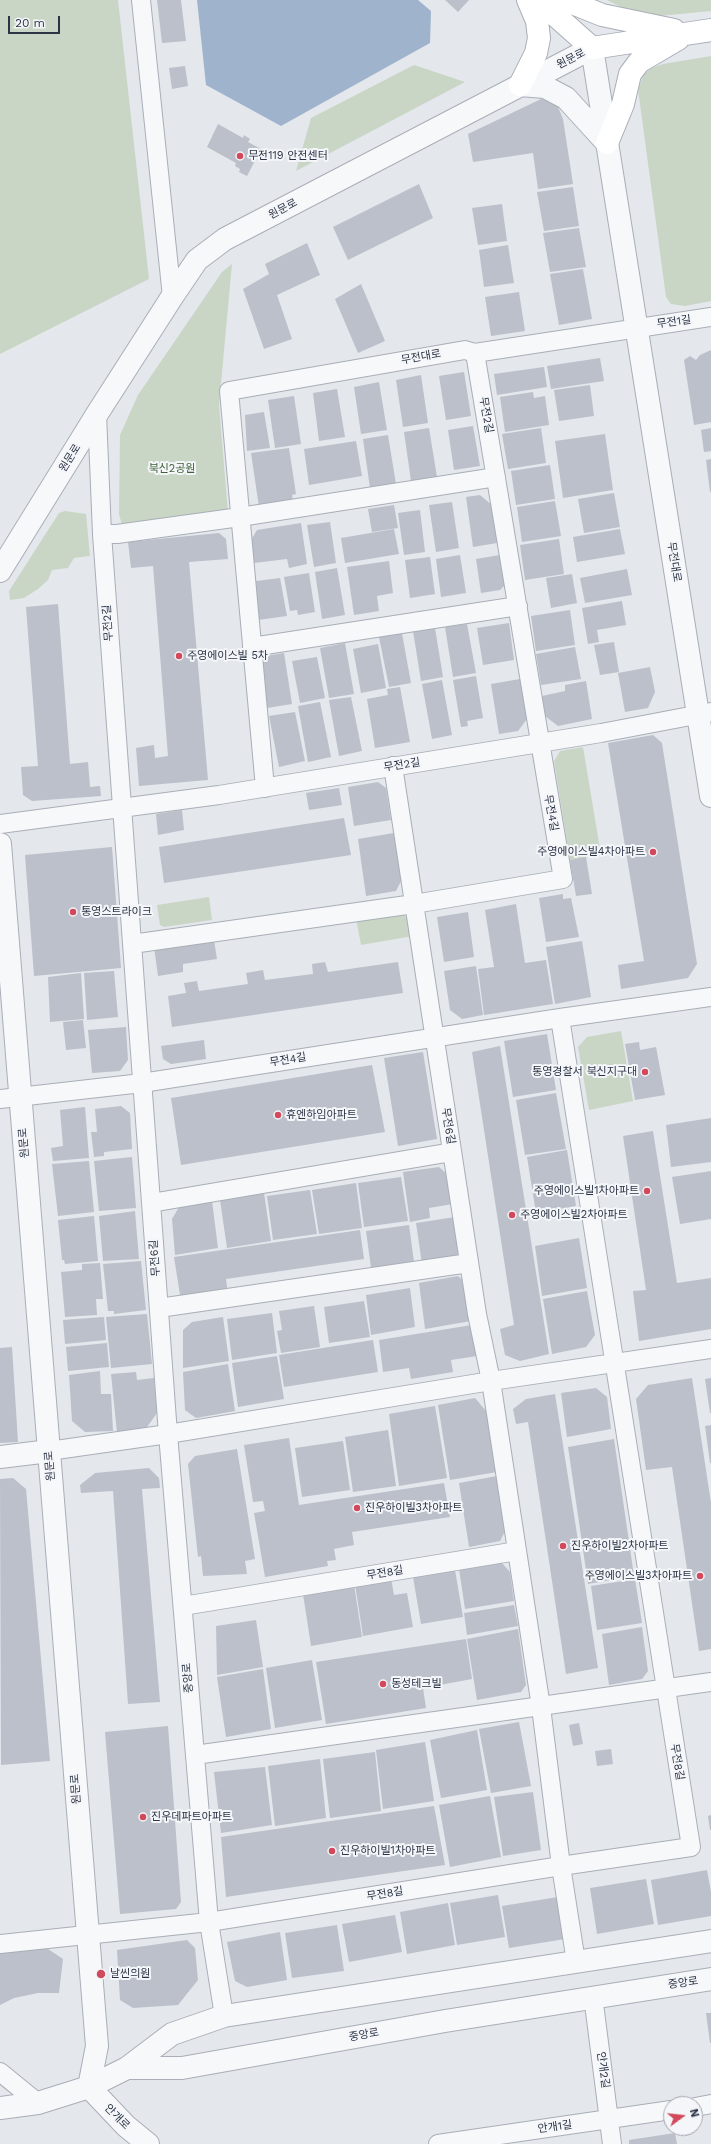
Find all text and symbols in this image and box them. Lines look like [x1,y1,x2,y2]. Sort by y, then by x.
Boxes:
scale bar [10,8,62,34]
text: 20 m [15,16,45,30]
street label: 원문로 [554,46,588,72]
place label: 무전119 안전센터 [248,149,328,163]
marker: 무전119 안전센터 [235,151,245,161]
street label: 원문로 [266,196,300,222]
street label: 무전1길 [656,313,692,331]
street label: 무전대로 [400,347,442,367]
street label: 무전2길 [476,396,496,434]
street label: 원문로 [56,442,84,474]
park label: 북신2공원 [149,462,195,476]
street label: 무전대로 [664,541,684,583]
street label: 무전2길 [100,604,116,642]
place label: 주영에이스빌 5차 [187,649,268,663]
marker: 주영에이스빌 5차 [174,651,184,661]
street label: 무전2길 [383,756,421,774]
street label: 무전4길 [541,794,561,832]
place label: 주영에이스빌4차아파트 [537,845,645,859]
marker: 주영에이스빌4차아파트 [648,847,658,857]
place label: 통영스트라이크 [81,905,152,919]
marker: 통영스트라이크 [68,907,78,917]
street label: 무전4길 [269,1051,307,1069]
place label: 통영경찰서 북신지구대 [532,1065,637,1079]
marker: 통영경찰서 북신지구대 [640,1067,650,1077]
street label: 무전6길 [439,1107,457,1145]
place label: 휴엔하임아파트 [286,1108,357,1122]
marker: 휴엔하임아파트 [273,1110,283,1120]
street label: 원문로 [16,1127,32,1159]
place label: 주영에이스빌1차아파트 [534,1184,639,1198]
marker: 주영에이스빌1차아파트 [642,1186,652,1196]
place label: 주영에이스빌2차아파트 [520,1208,628,1222]
marker: 주영에이스빌2차아파트 [507,1210,517,1220]
street label: 무전6길 [147,1239,163,1277]
street label: 원문로 [42,1450,58,1482]
place label: 진우하이빌3차아파트 [365,1501,462,1515]
marker: 진우하이빌3차아파트 [352,1503,362,1513]
place label: 진우하이빌2차아파트 [571,1539,668,1553]
marker: 진우하이빌2차아파트 [558,1541,568,1551]
street label: 무전8길 [366,1564,404,1582]
place label: 주영에이스빌3차아파트 [584,1569,692,1583]
marker: 주영에이스빌3차아파트 [695,1571,705,1581]
street label: 중앙로 [180,1662,196,1694]
place label: 동성테크빌 [391,1677,442,1691]
marker: 동성테크빌 [378,1679,388,1689]
street label: 무전8길 [668,1743,686,1781]
street label: 원문로 [68,1773,84,1805]
place label: 진우데파트아파트 [151,1810,232,1824]
marker: 진우데파트아파트 [138,1812,148,1822]
place label: 진우하이빌1차아파트 [340,1844,435,1858]
marker: 진우하이빌1차아파트 [327,1846,337,1856]
street label: 무전8길 [366,1885,404,1903]
place label: 날씬의원 [110,1967,150,1981]
marker: 날씬의원 [95,1968,107,1980]
street label: 중앙로 [667,1974,699,1992]
street label: 중앙로 [348,2026,380,2044]
street label: 안개2길 [594,2051,612,2089]
north arrow [663,2096,703,2136]
street label: 안개로 [102,2102,132,2132]
text: N [687,2107,701,2119]
street label: 안개1길 [537,2118,573,2136]

